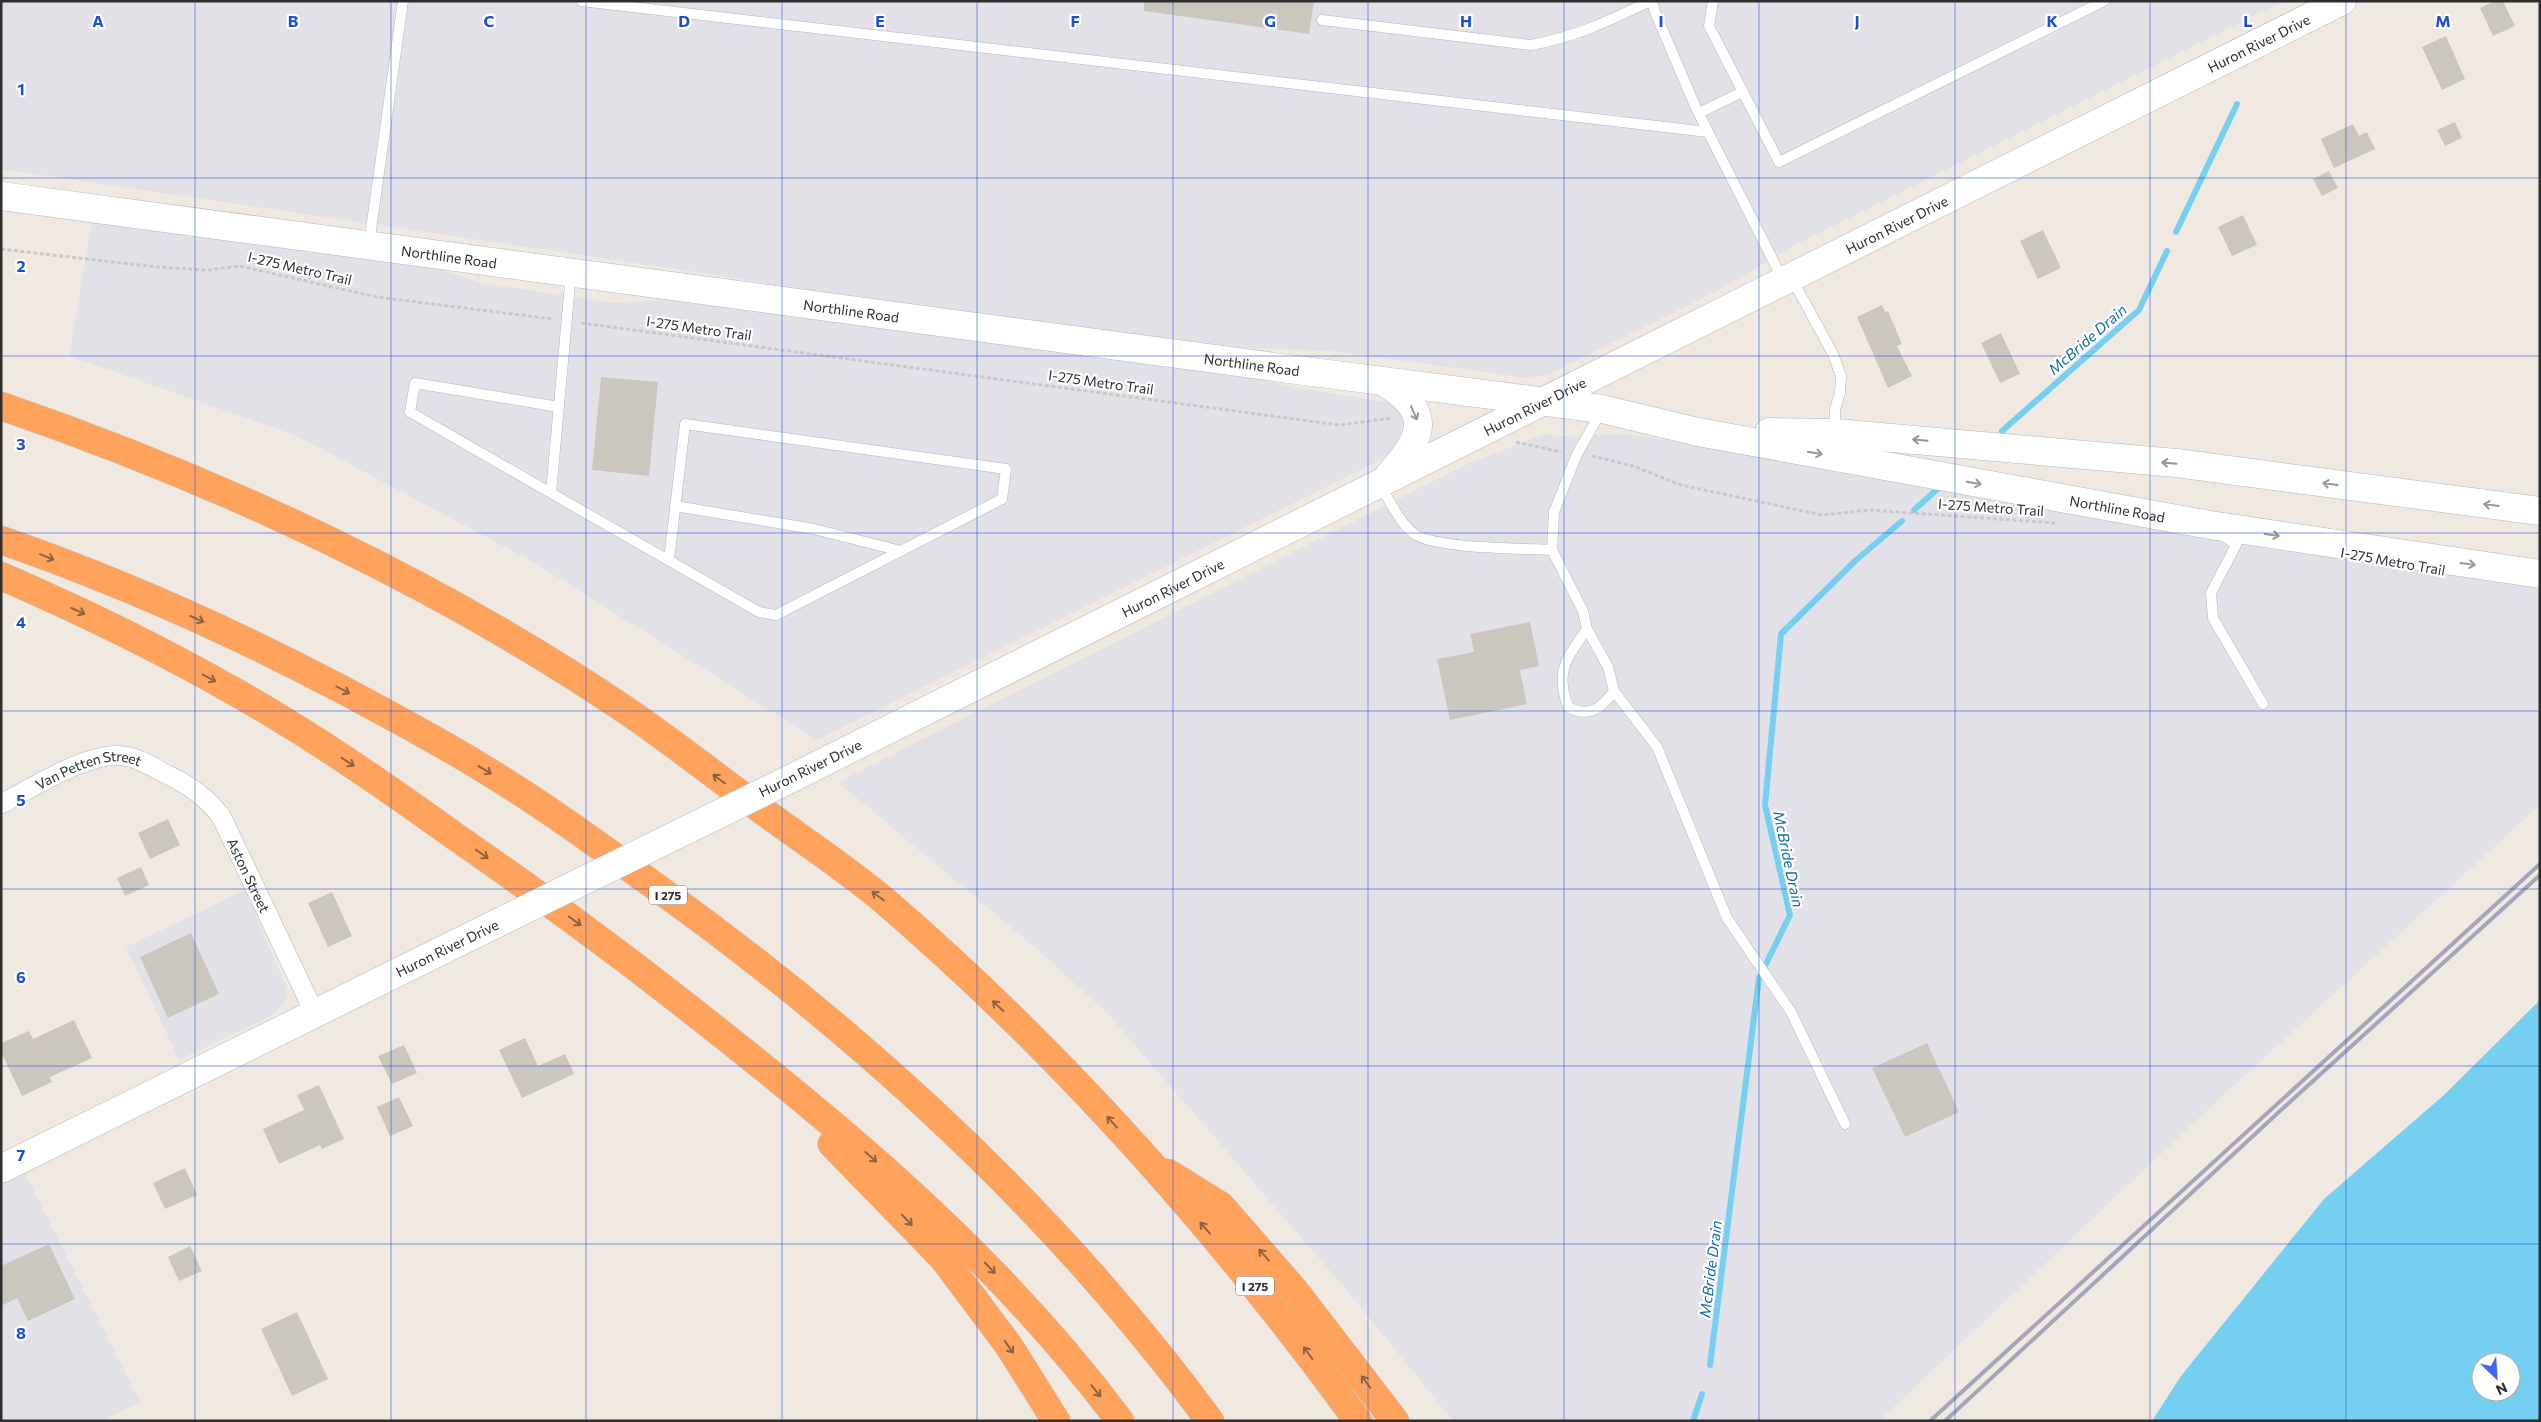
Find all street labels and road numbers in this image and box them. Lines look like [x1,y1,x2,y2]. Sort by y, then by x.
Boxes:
street label: Huron River Drive [2205,10,2313,76]
street label: Huron River Drive [1843,192,1950,257]
street label: Northline Road [400,241,498,271]
street label: I-275 Metro Trail [246,248,354,288]
street label: Northline Road [803,295,900,325]
street label: I-275 Metro Trail [645,312,753,344]
street label: Northline Road [1203,349,1301,379]
street label: I-275 Metro Trail [1047,366,1155,398]
street label: Huron River Drive [1480,373,1588,439]
street label: Northline Road [2068,491,2166,525]
street label: I-275 Metro Trail [1937,495,2045,519]
street label: I-275 Metro Trail [2339,543,2447,579]
street label: Huron River Drive [1118,555,1226,620]
street label: Huron River Drive [756,736,864,800]
street label: Van Petten Street [32,747,145,792]
street label: Aston Street [224,835,274,915]
road number: I 275 [649,886,687,904]
street label: Huron River Drive [393,916,501,980]
road number: I 275 [1236,1276,1274,1295]

